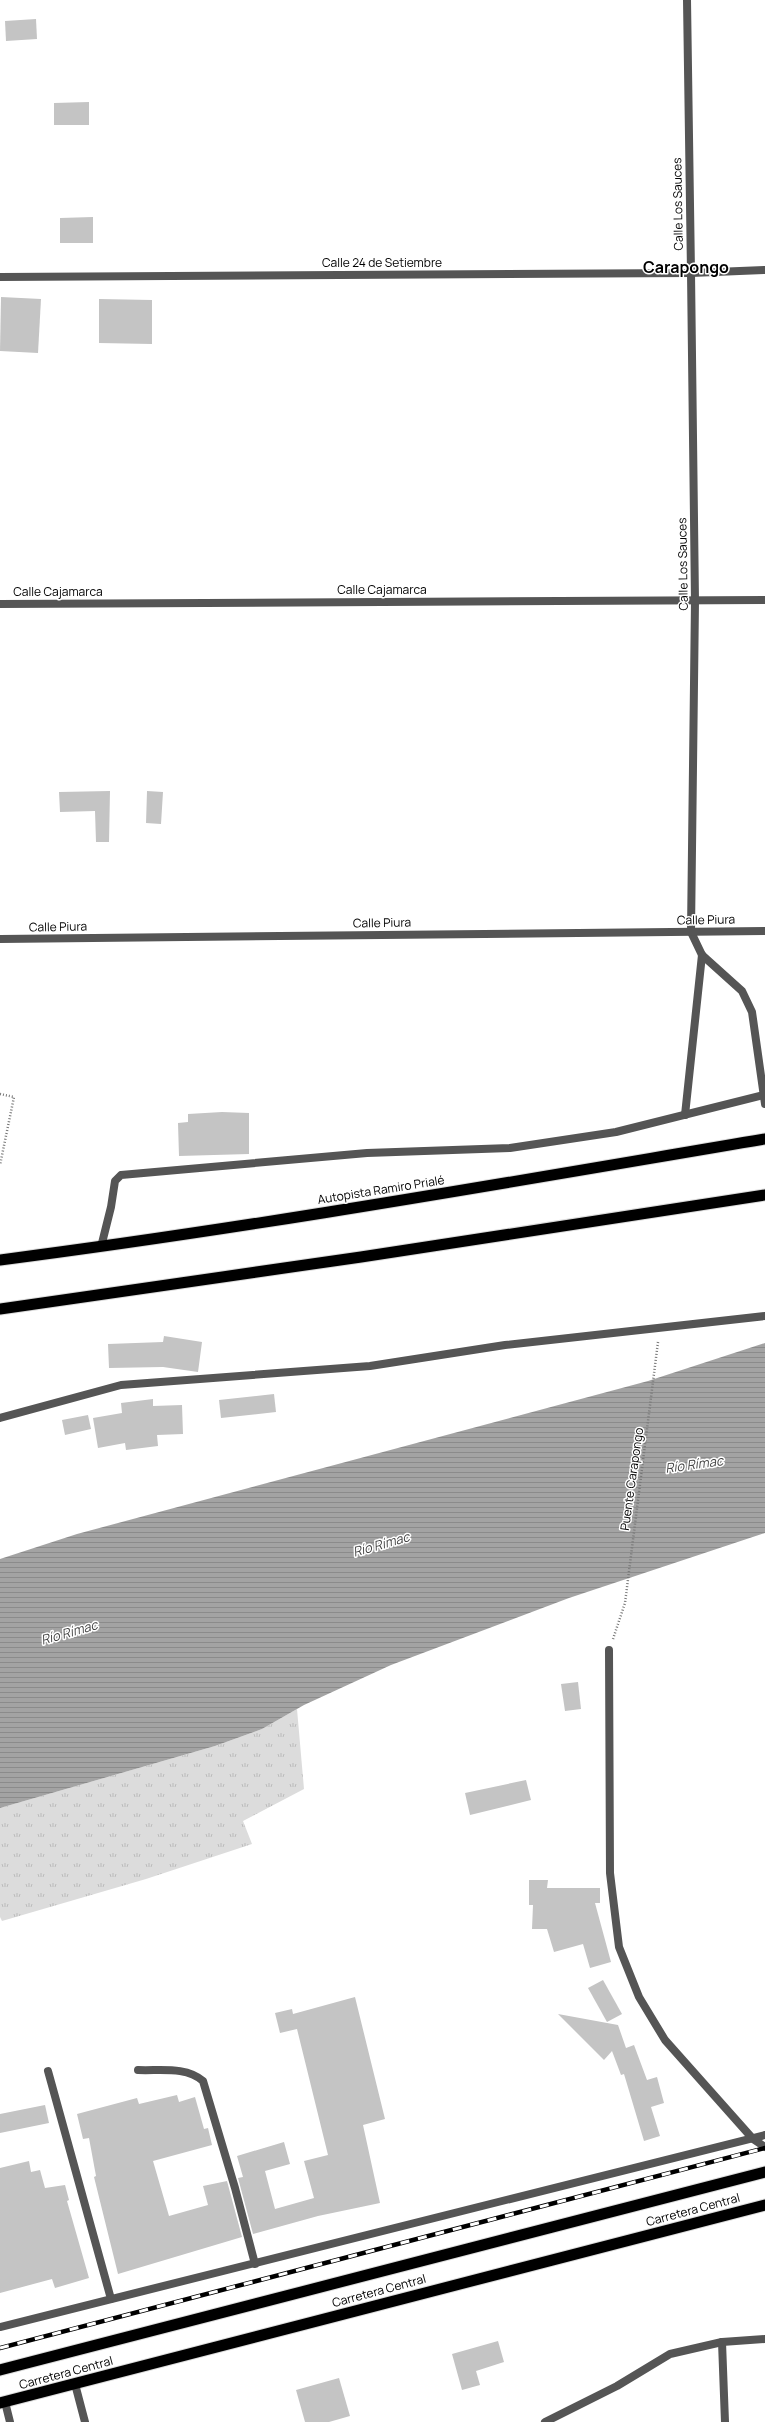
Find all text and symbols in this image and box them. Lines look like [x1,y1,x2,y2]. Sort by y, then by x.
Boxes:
street label: Calle Los Sauces [668,157,687,251]
street label: Calle 24 de Setiembre [322,254,442,271]
district label: Carapongo [643,256,729,278]
street label: Calle Los Sauces [673,517,692,611]
street label: Calle Cajamarca [337,581,427,598]
street label: Calle Cajamarca [13,583,103,600]
street label: Calle Piura [677,910,735,929]
street label: Calle Piura [353,913,411,932]
street label: Calle Piura [29,917,87,936]
street label: Autopista Ramiro Prialé [316,1171,446,1208]
street label: Puente Carapongo [616,1426,647,1532]
water label: Río Rímac [664,1451,726,1477]
water label: Río Rímac [351,1527,413,1561]
water label: Río Rímac [39,1615,101,1649]
street label: Carretera Central [644,2189,742,2230]
street label: Carretera Central [330,2270,428,2311]
street label: Carretera Central [17,2352,115,2393]

